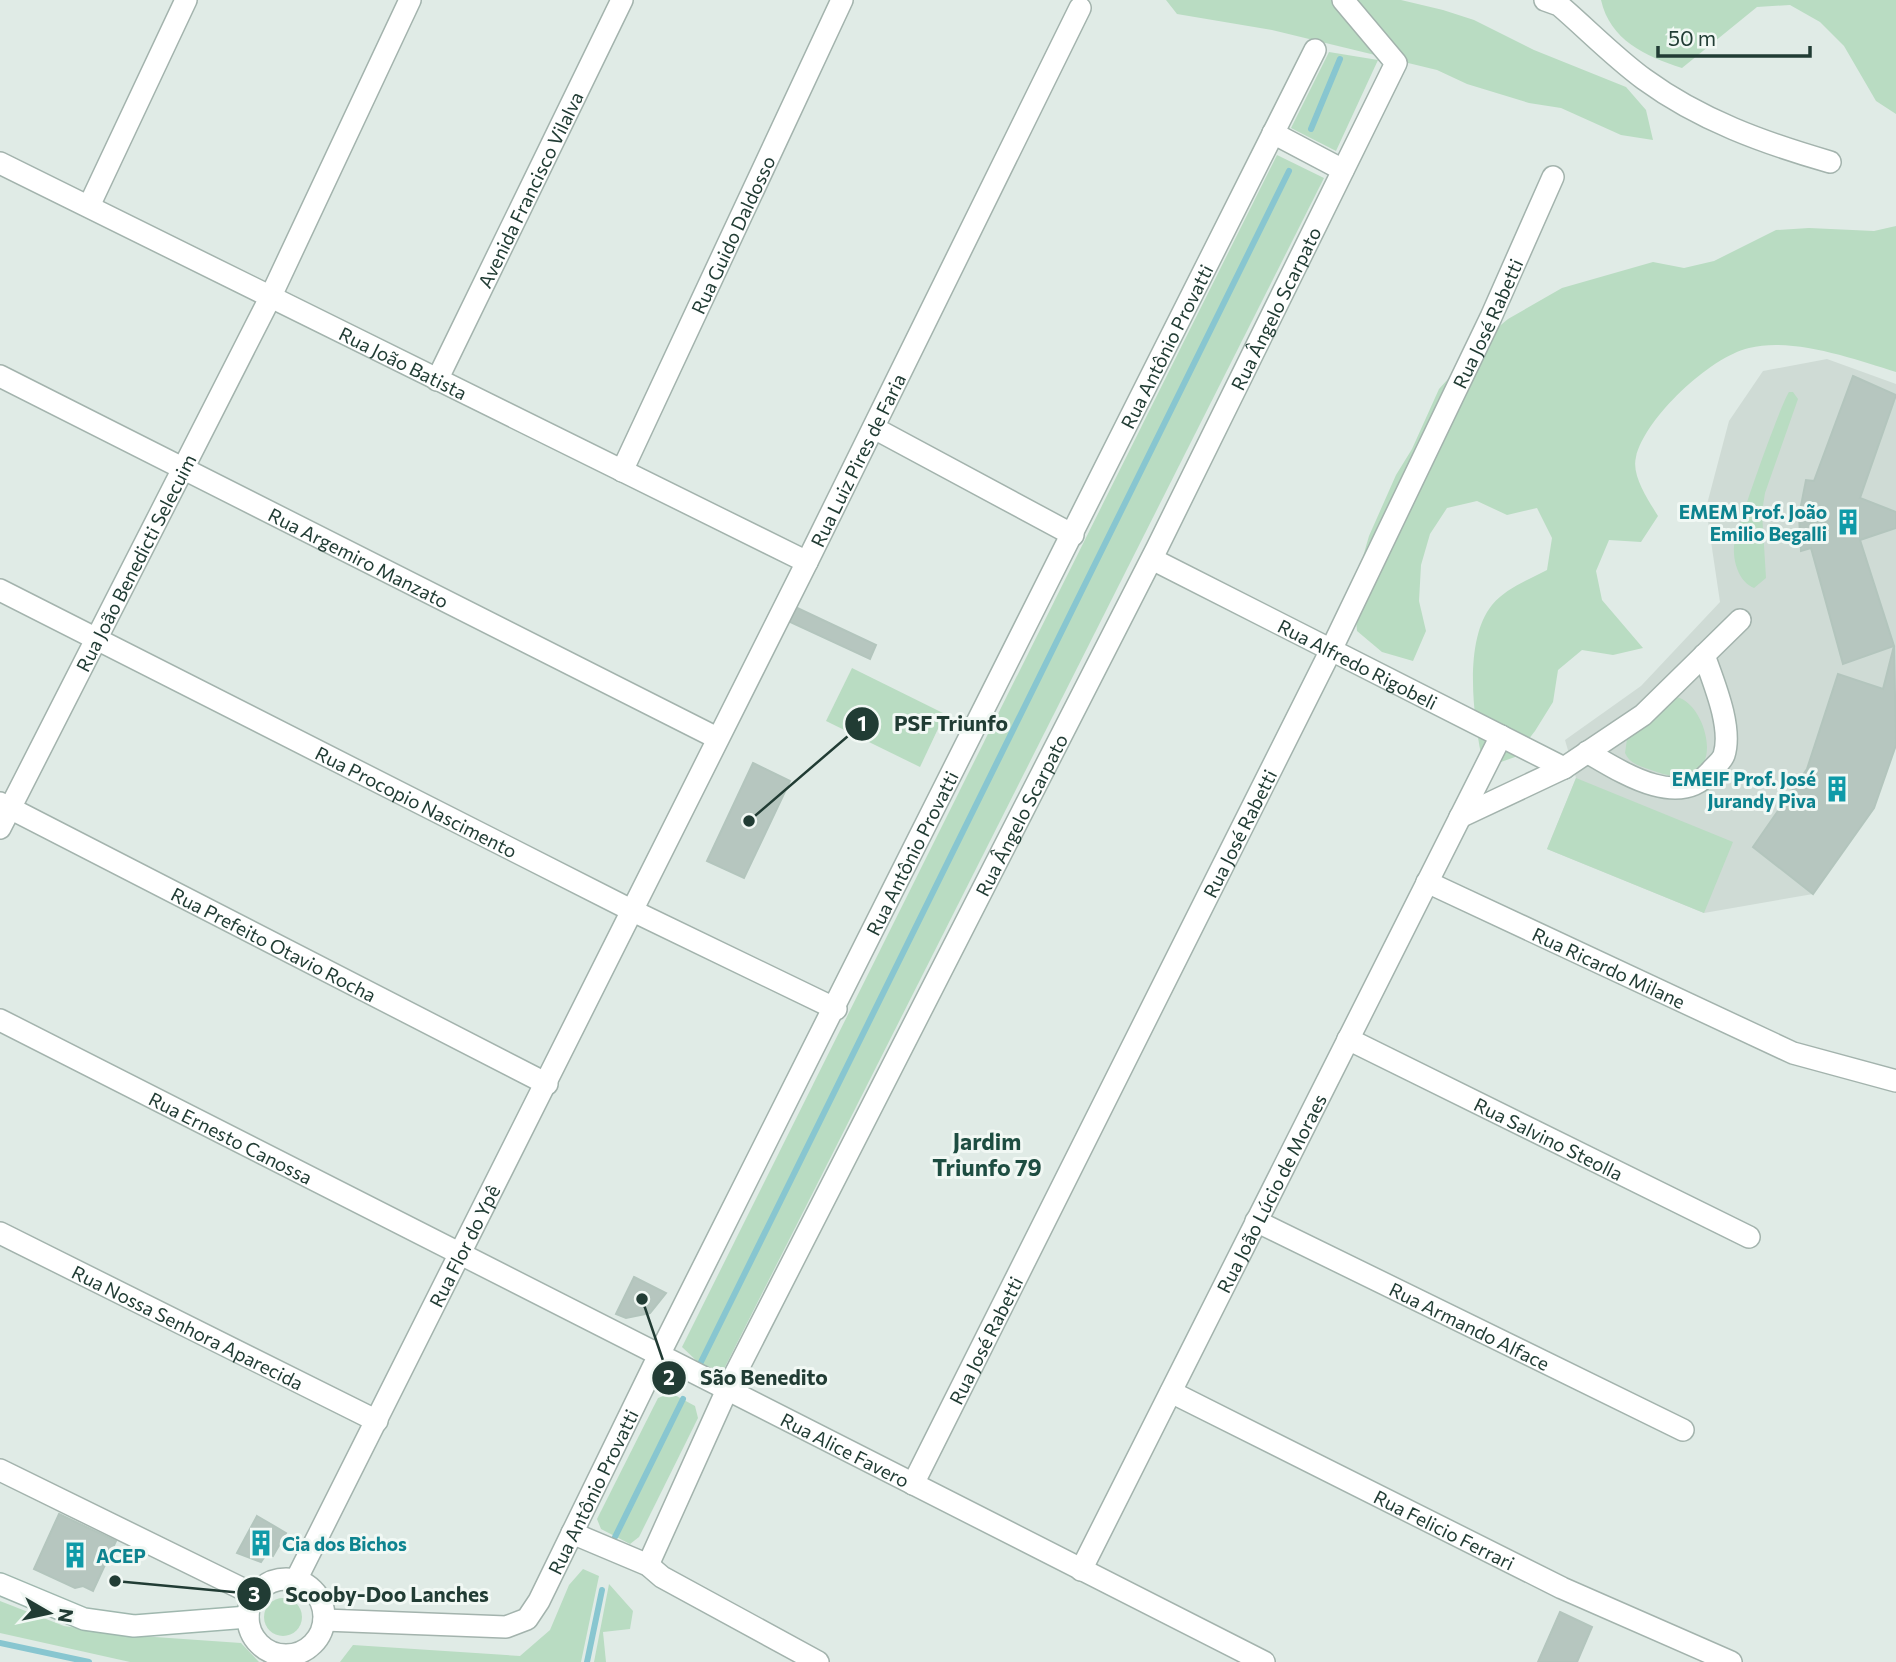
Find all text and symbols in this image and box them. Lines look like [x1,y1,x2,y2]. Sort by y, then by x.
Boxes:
scale bar [1658,14,1810,58]
text: 50 m [1668,25,1716,50]
street label: Avenida Francisco Vilalva [472,88,587,291]
street label: Rua Guido Daldosso [686,152,779,317]
street label: Rua Ângelo Scarpato [1225,223,1325,393]
street label: Rua José Rabetti [1447,255,1527,392]
street label: Rua Antônio Provatti [1115,260,1217,432]
street label: Rua João Batista [336,321,471,404]
street label: Rua Luiz Pires de Faria [805,369,910,550]
street label: Rua João Benedicti Selecuim [70,450,200,675]
place label: EMEM Prof. João Emilio Begalli [1679,500,1827,545]
street label: Rua Argemiro Manzato [265,502,453,612]
building icon: EMEM Prof. João Emilio Begalli [1833,507,1863,537]
street label: Rua Alfredo Rigobeli [1274,614,1442,714]
callout: PSF Triunfo [845,703,1022,745]
text: 1 [857,710,867,735]
text: PSF Triunfo [894,710,1008,735]
street label: Rua Ângelo Scarpato [970,730,1072,900]
street label: Rua Procopio Nascimento [312,741,521,862]
street label: Rua José Rabetti [1198,765,1281,901]
street label: Rua Antônio Provatti [861,767,962,939]
place label: EMEIF Prof. José Jurandy Piva [1672,767,1816,812]
building icon: EMEIF Prof. José Jurandy Piva [1822,774,1852,804]
street label: Rua Prefeito Otavio Rocha [168,882,380,1006]
street label: Rua Ricardo Milane [1529,922,1689,1013]
street label: Rua Ernesto Canossa [145,1086,316,1188]
street label: Rua João Lúcio de Moraes [1211,1090,1330,1296]
street label: Rua Salvino Steolla [1471,1092,1627,1185]
district label: Jardim Triunfo 79 [932,1127,1042,1181]
street label: Rua Flor do Ypê [424,1181,504,1311]
street label: Rua Nossa Senhora Aparecida [69,1259,307,1394]
street label: Rua José Rabetti [943,1272,1027,1408]
street label: Rua Armando Alface [1386,1277,1554,1375]
callout: São Benedito [652,1357,842,1399]
text: 2 [663,1364,675,1389]
text: São Benedito [700,1364,828,1389]
street label: Rua Antônio Provatti [542,1405,642,1578]
street label: Rua Alice Favero [777,1407,913,1492]
street label: Rua Felicio Ferrari [1370,1484,1519,1574]
building icon: Cia dos Bichos [246,1528,276,1558]
place label: Cia dos Bichos [282,1532,407,1555]
building icon: ACEP [60,1540,90,1570]
place label: ACEP [96,1544,146,1567]
callout: Scooby-Doo Lanches [236,1573,503,1615]
north arrow [14,1578,84,1648]
text: 3 [248,1581,260,1606]
text: Scooby-Doo Lanches [285,1581,489,1606]
text: N [54,1607,79,1625]

